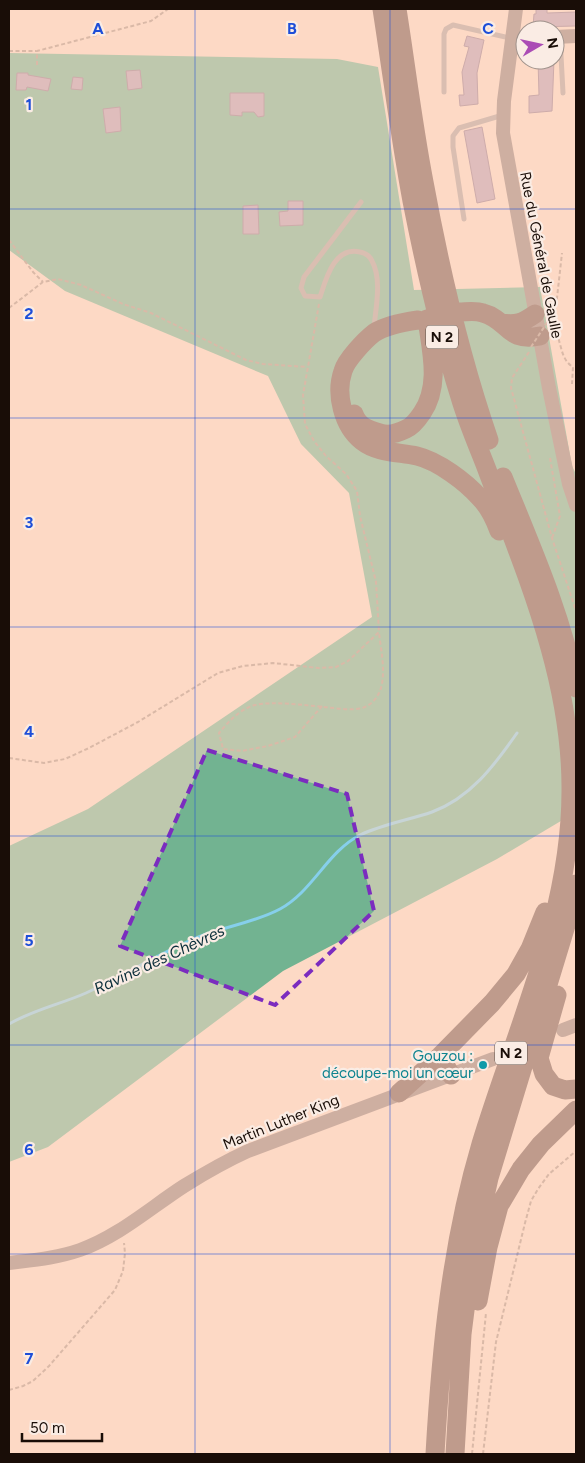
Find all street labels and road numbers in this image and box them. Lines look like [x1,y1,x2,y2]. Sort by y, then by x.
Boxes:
street label: Rue du Général de Gaulle [516,170,566,340]
road number: N 2 [426,326,458,348]
road number: N 2 [495,1042,527,1064]
street label: Martin Luther King [220,1090,342,1154]

